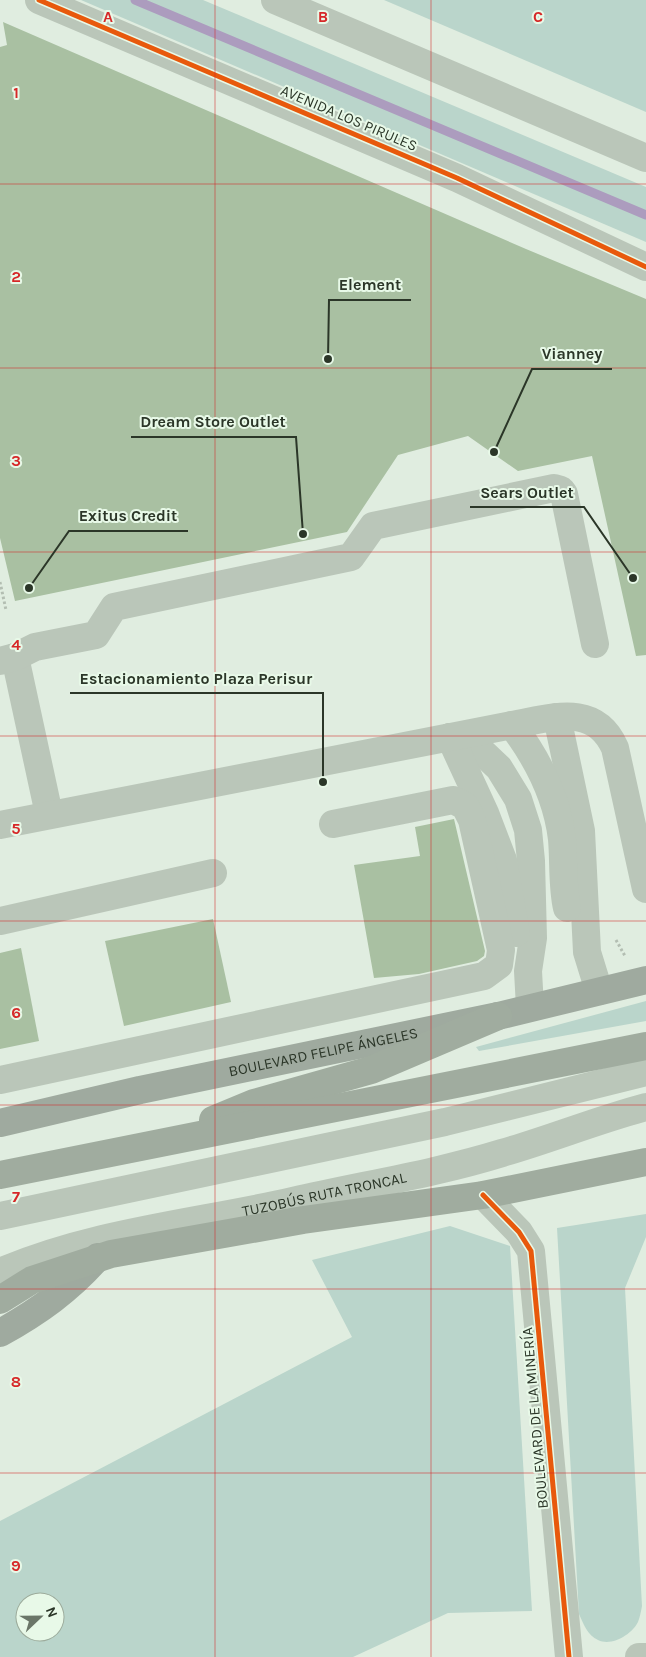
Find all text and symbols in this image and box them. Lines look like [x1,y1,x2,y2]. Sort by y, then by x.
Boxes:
text: A [103,7,113,26]
text: B [318,7,328,26]
text: C [533,7,543,26]
street label: AVENIDA LOS PIRULES [278,81,420,155]
text: 1 [13,83,19,102]
text: 2 [11,267,21,286]
callout: Element [329,269,411,300]
text: Element [339,275,401,294]
callout: Vianney [532,338,612,369]
text: Vianney [542,344,602,363]
callout: Dream Store Outlet [131,406,296,437]
text: Dream Store Outlet [140,412,286,431]
text: 3 [11,451,21,470]
callout: Sears Outlet [470,476,584,507]
text: Sears Outlet [480,483,574,502]
callout: Exitus Credit [69,500,188,531]
text: Exitus Credit [79,506,177,525]
text: 4 [11,635,21,654]
callout: Estacionamiento Plaza Perisur [70,662,323,693]
text: Estacionamiento Plaza Perisur [80,669,313,688]
text: 5 [11,819,21,838]
text: 6 [11,1003,21,1022]
street label: BOULEVARD FELIPE ÁNGELES [227,1024,420,1080]
street label: TUZOBÚS RUTA TRONCAL [241,1168,408,1220]
text: 7 [12,1187,20,1206]
street label: BOULEVARD DE LA MINERÍA [518,1326,552,1510]
text: 8 [11,1372,21,1391]
text: 9 [11,1556,21,1575]
north arrow [15,1592,65,1642]
text: N [42,1604,61,1620]

